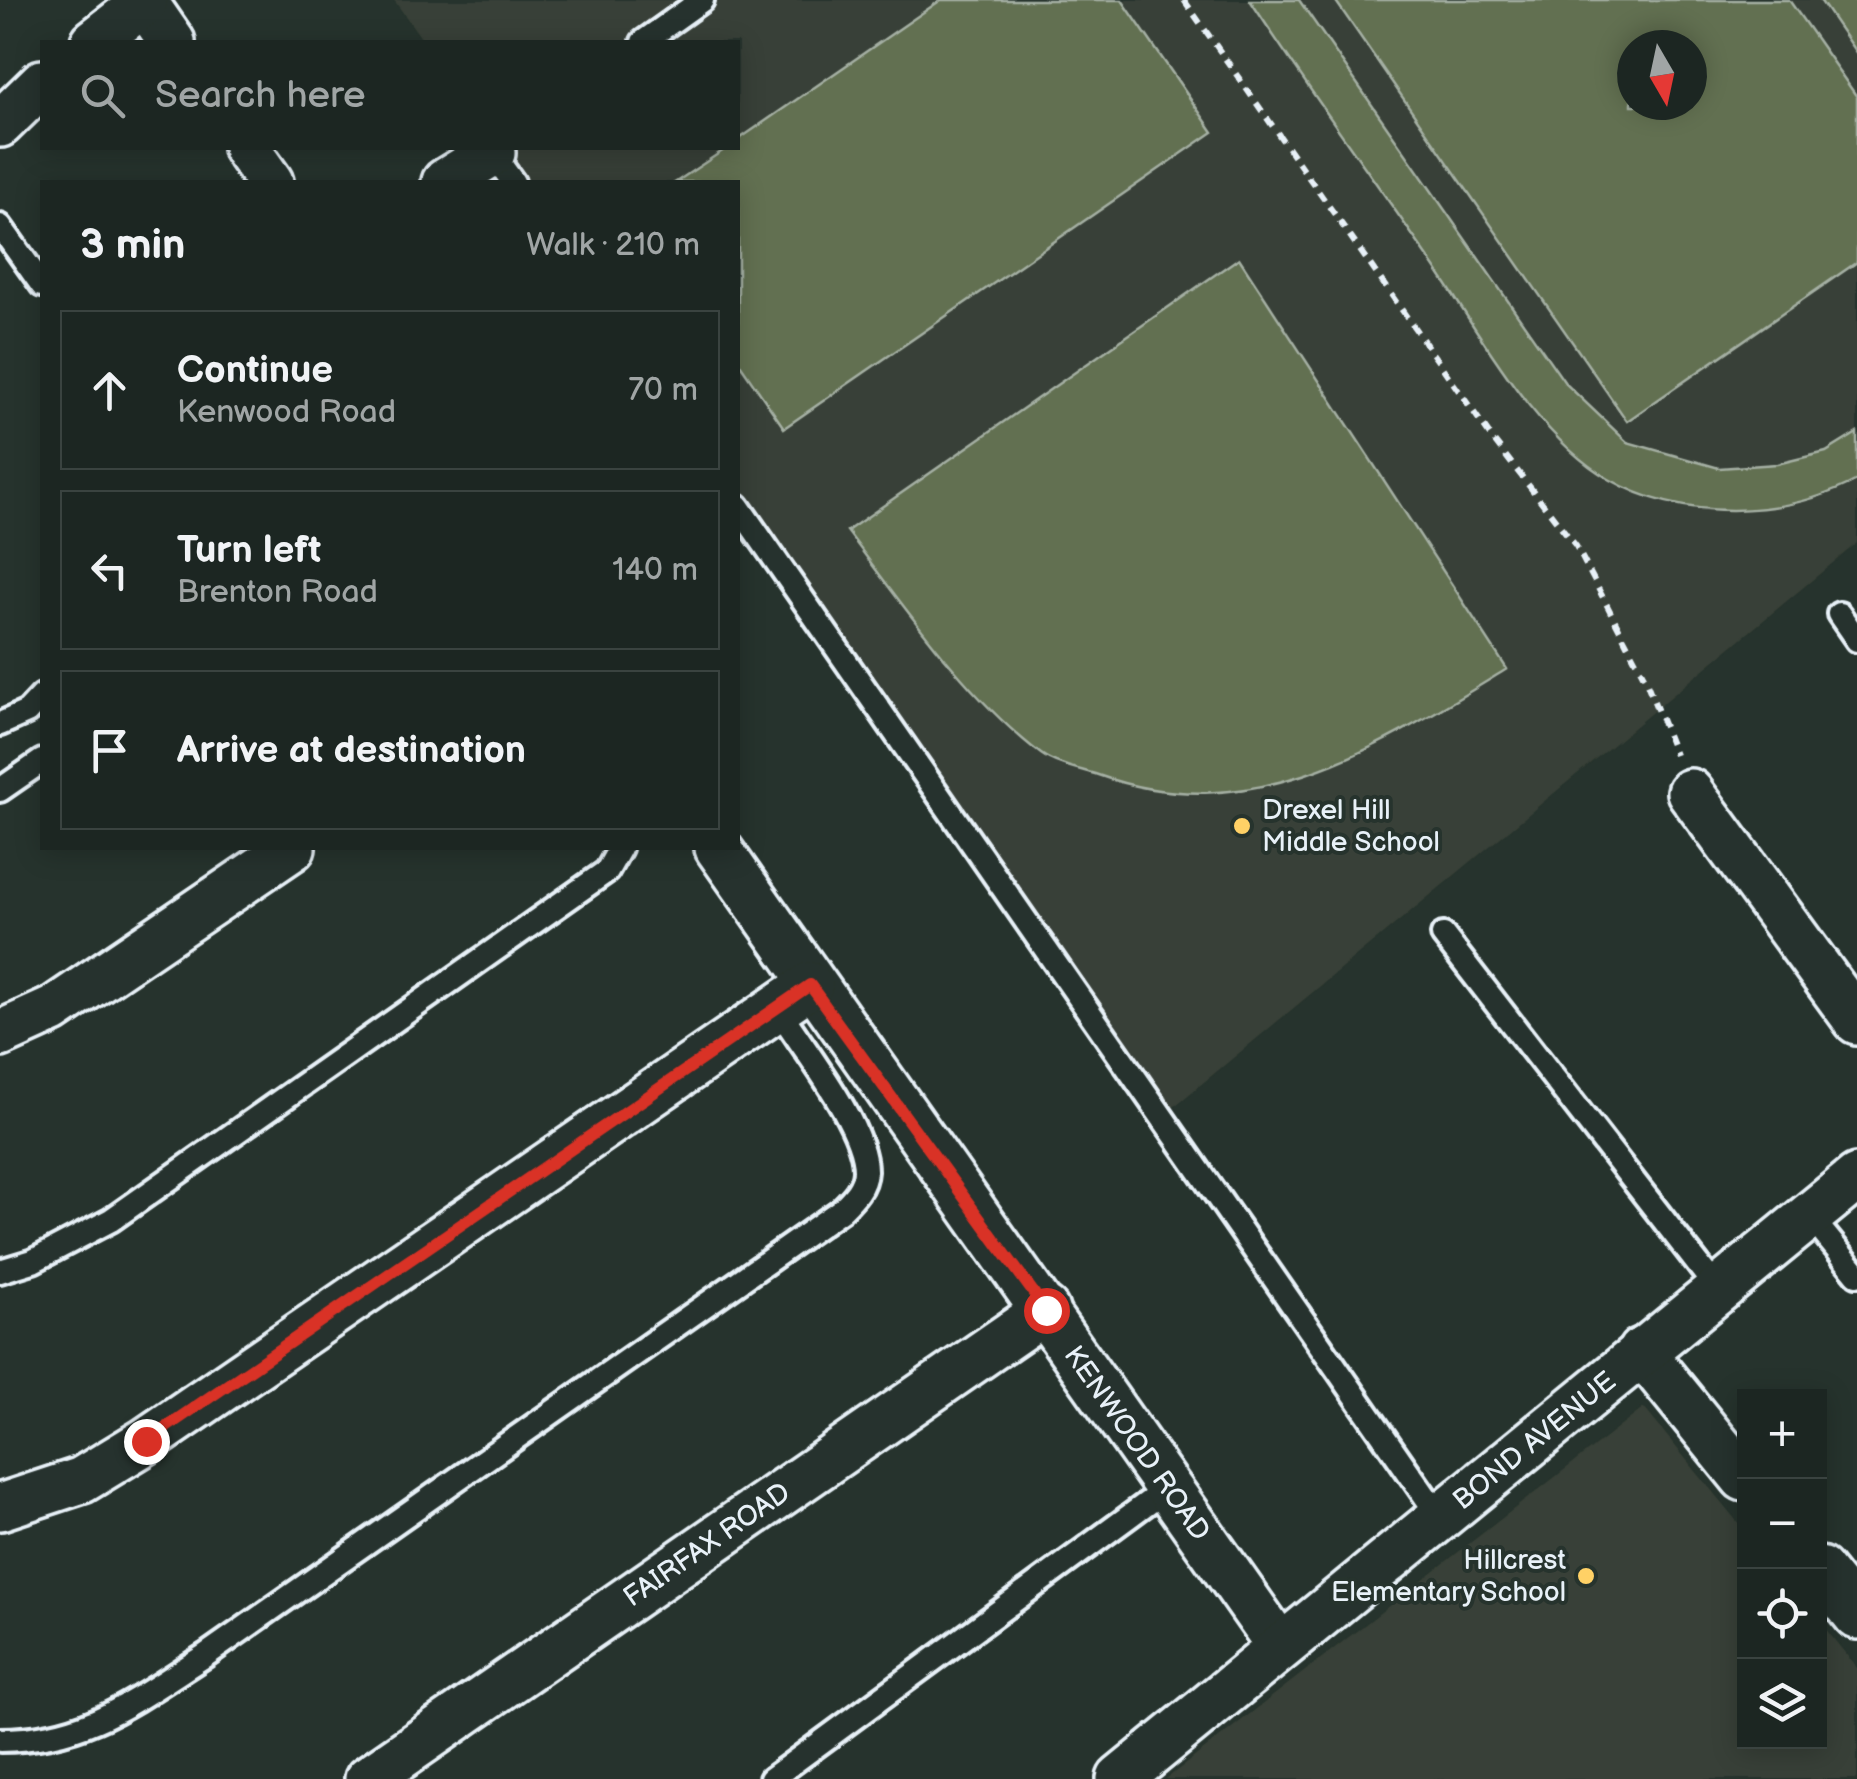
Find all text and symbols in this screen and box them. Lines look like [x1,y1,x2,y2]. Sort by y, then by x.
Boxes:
north arrow [1617,30,1707,120]
search box [40,40,740,150]
icon: search [75,68,130,123]
text: Search here [155,73,366,118]
text: 3 min [80,220,185,271]
text: Walk · 210 m [526,226,700,265]
text: Continue [177,348,333,393]
icon: ahead [82,363,137,418]
text: 70 m [628,371,698,410]
text: Kenwood Road [177,393,396,432]
text: Turn left [177,528,321,573]
icon: left [82,543,137,598]
text: 140 m [612,551,698,590]
text: Brenton Road [177,573,378,612]
icon: arrive [82,723,137,778]
text: Arrive at destination [177,728,526,773]
place label: Drexel Hill Middle School [1262,794,1440,859]
marker: Drexel Hill Middle School [1231,815,1253,837]
route start [1024,1288,1070,1334]
street label: KENWOOD ROAD [1057,1340,1217,1547]
street label: BOND AVENUE [1446,1364,1622,1517]
map controls [1737,1389,1827,1749]
button: + [1737,1389,1827,1479]
route end [124,1419,170,1465]
street label: FAIRFAX ROAD [617,1476,796,1614]
button: − [1737,1479,1827,1569]
place label: Hillcrest Elementary School [1331,1544,1566,1609]
marker: Hillcrest Elementary School [1575,1565,1597,1587]
button: locate [1737,1569,1827,1659]
button: layers [1737,1659,1827,1749]

